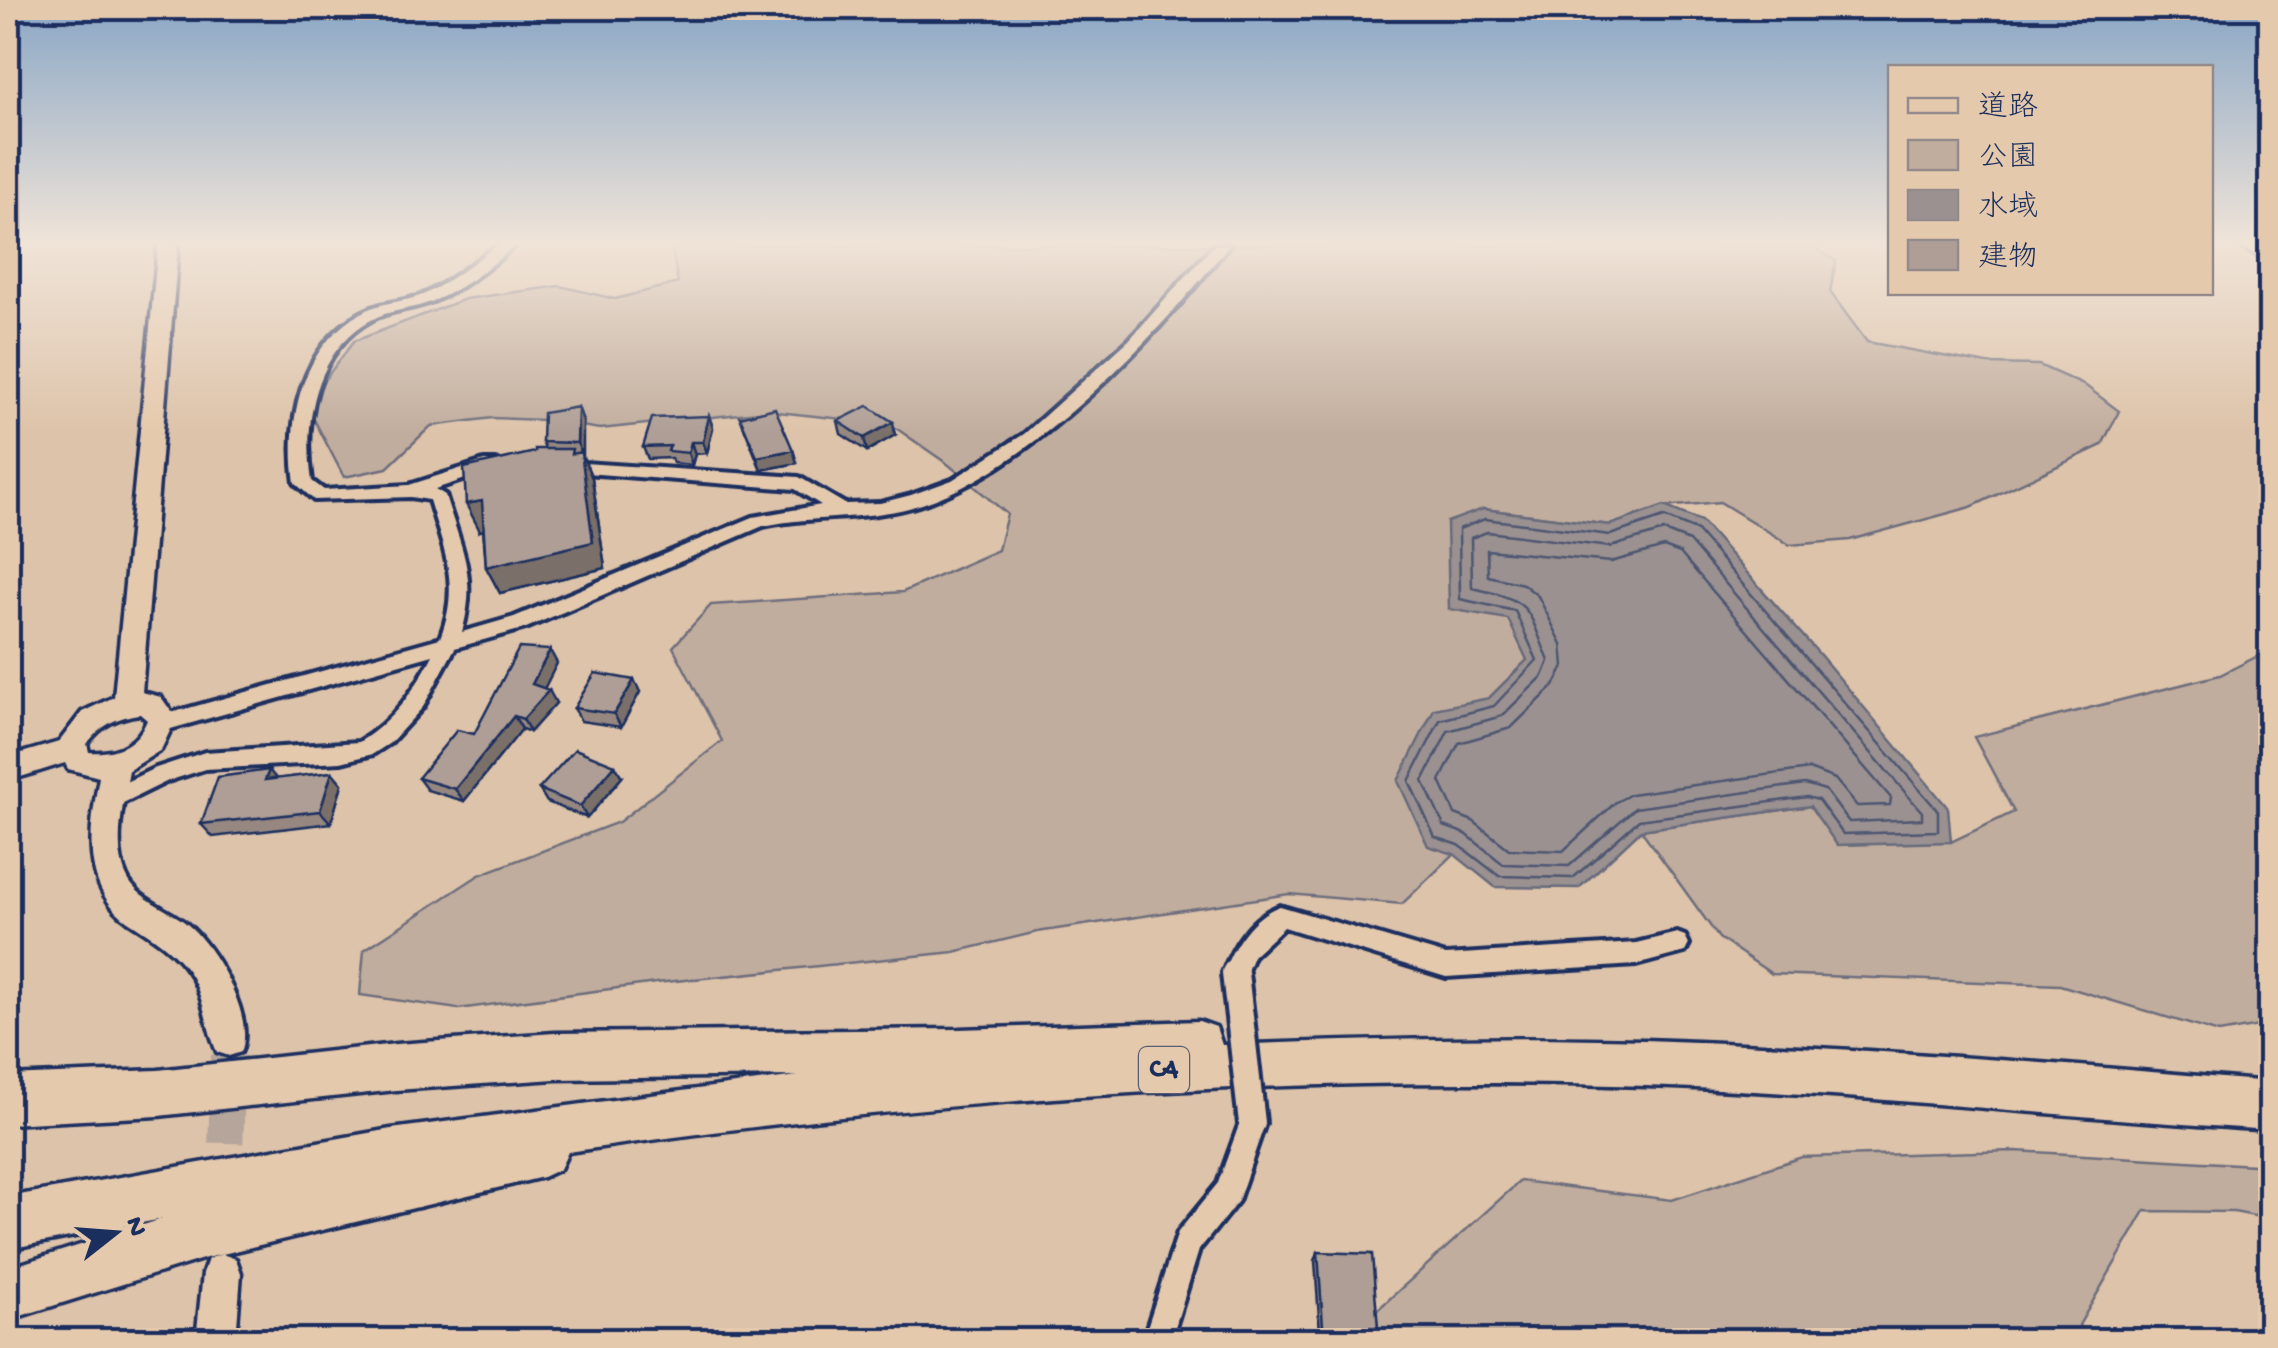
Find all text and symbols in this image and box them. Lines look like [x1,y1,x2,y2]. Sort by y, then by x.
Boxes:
legend [1888,65,2213,295]
text: 道路 [1978,91,2038,127]
text: 公園 [1978,142,2038,177]
text: 水域 [1978,190,2038,227]
text: 建物 [1978,241,2038,277]
road number: C4 [1139,1047,1189,1093]
north arrow [65,1183,165,1283]
text: N [116,1213,153,1241]

